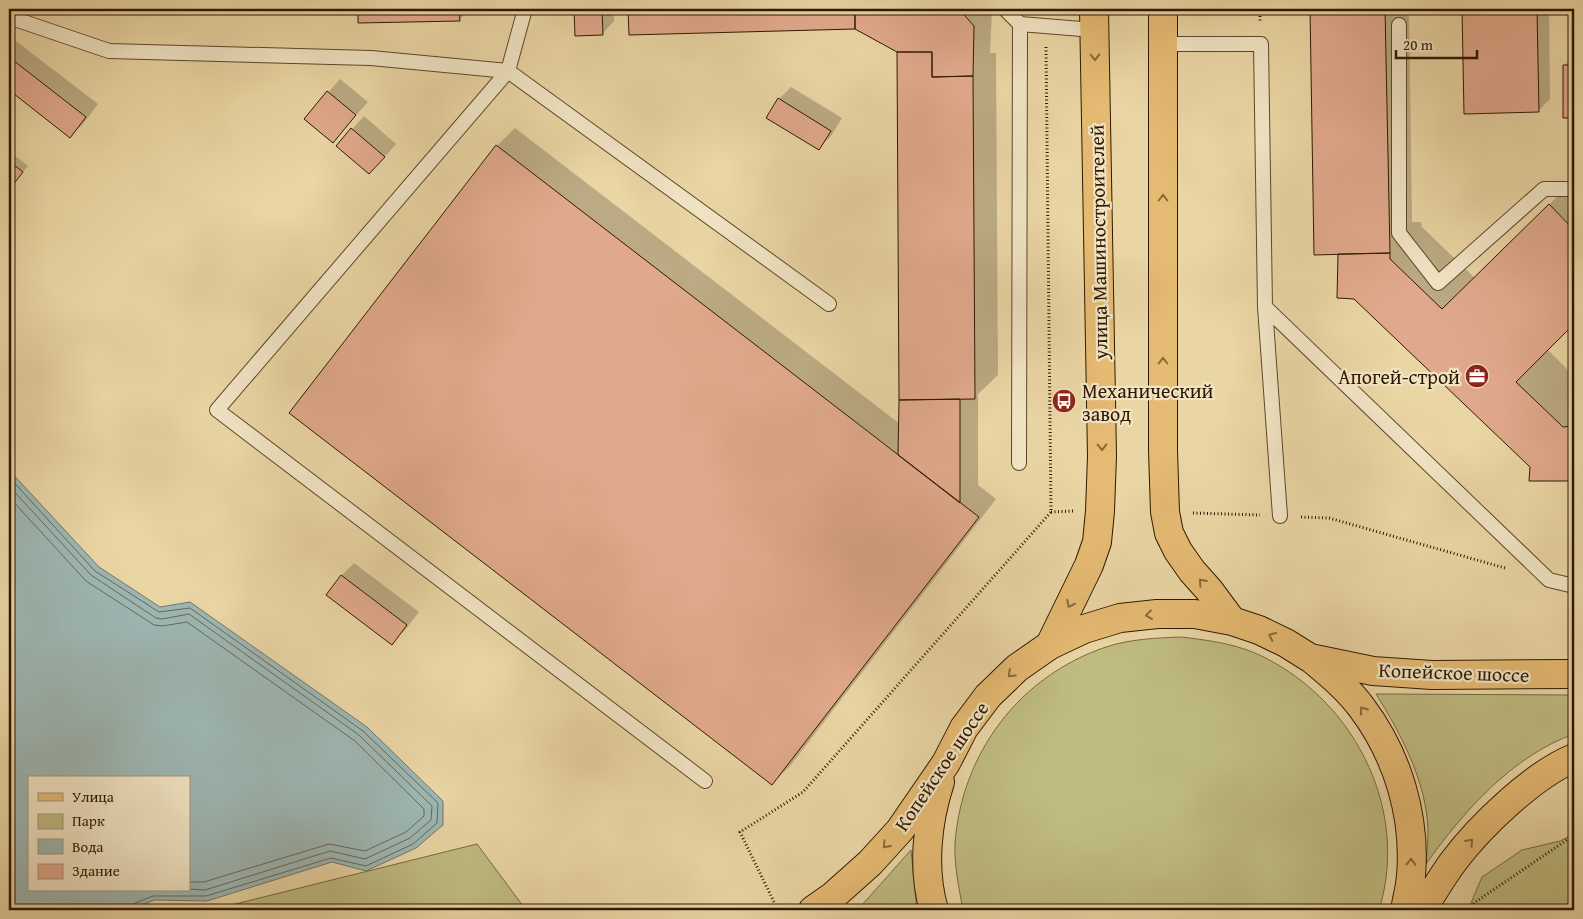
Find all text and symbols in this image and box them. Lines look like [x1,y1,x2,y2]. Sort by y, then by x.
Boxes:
scale bar [1396,28,1477,60]
text: 20 m [1403,34,1434,55]
one-way arrow [1090,54,1100,62]
street label: улица Машиностроителей [1081,124,1115,361]
one-way arrow [1158,194,1168,202]
one-way arrow [1158,356,1168,364]
place label: Апогей-строй [1338,362,1460,391]
office icon: Апогей-строй [1464,363,1490,389]
place label: Механический завод [1082,376,1214,428]
bus stop icon: Механический завод [1051,388,1077,414]
one-way arrow [1097,444,1107,452]
one-way arrow [1199,579,1208,588]
one-way arrow [1066,599,1076,608]
one-way arrow [1144,609,1152,620]
one-way arrow [1268,632,1277,643]
street label: Копейское шоссе [1378,655,1530,689]
one-way arrow [1008,668,1017,677]
street label: Копейское шоссе [887,695,995,837]
one-way arrow [1360,706,1369,716]
legend [28,776,190,892]
text: Улица [72,786,115,807]
text: Парк [72,810,105,831]
text: Вода [72,836,104,857]
one-way arrow [883,839,892,848]
one-way arrow [1465,839,1474,848]
one-way arrow [1406,858,1416,866]
text: Здание [72,860,120,881]

